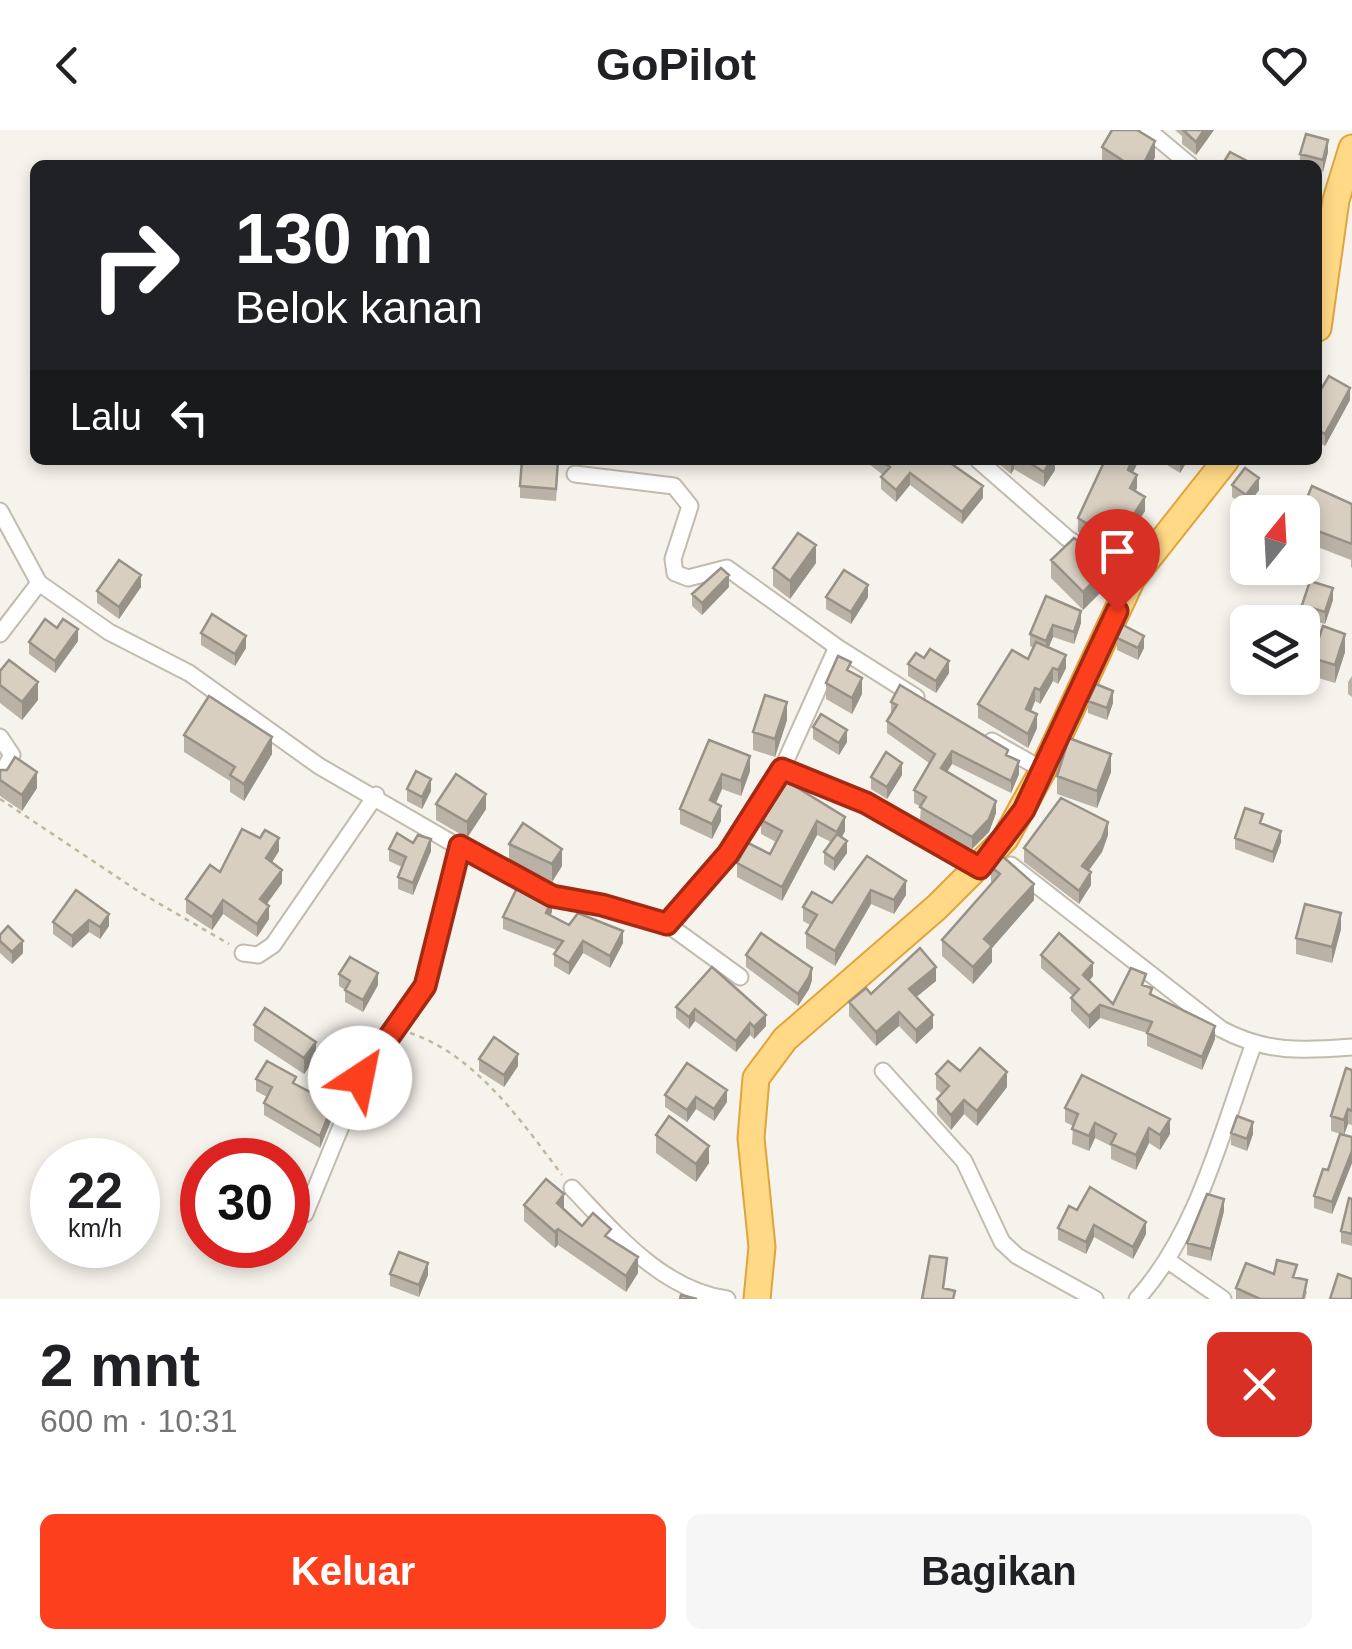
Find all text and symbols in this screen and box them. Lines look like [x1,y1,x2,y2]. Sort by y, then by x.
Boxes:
icon: back [40,38,95,93]
icon: heart [1257,38,1312,93]
text: GoPilot [596,39,756,90]
icon: right [70,200,200,330]
text: 130 m [235,200,433,278]
text: Belok kanan [235,282,483,333]
icon: left [162,390,217,445]
text: Lalu [70,396,142,438]
north arrow [1230,495,1320,585]
map controls [1230,495,1320,695]
pin [1075,509,1160,612]
icon: arrive [1090,524,1145,579]
button: layers [1230,605,1320,695]
position arrow [308,1026,412,1130]
speed limit sign: 30 [180,1138,310,1268]
text: 22 [67,1163,123,1219]
text: km/h [68,1214,122,1242]
text: 2 mnt [40,1332,200,1399]
button: close [1207,1332,1312,1437]
text: 600 m · 10:31 [40,1403,237,1439]
button: Keluar [40,1514,666,1629]
button: Bagikan [686,1514,1312,1629]

